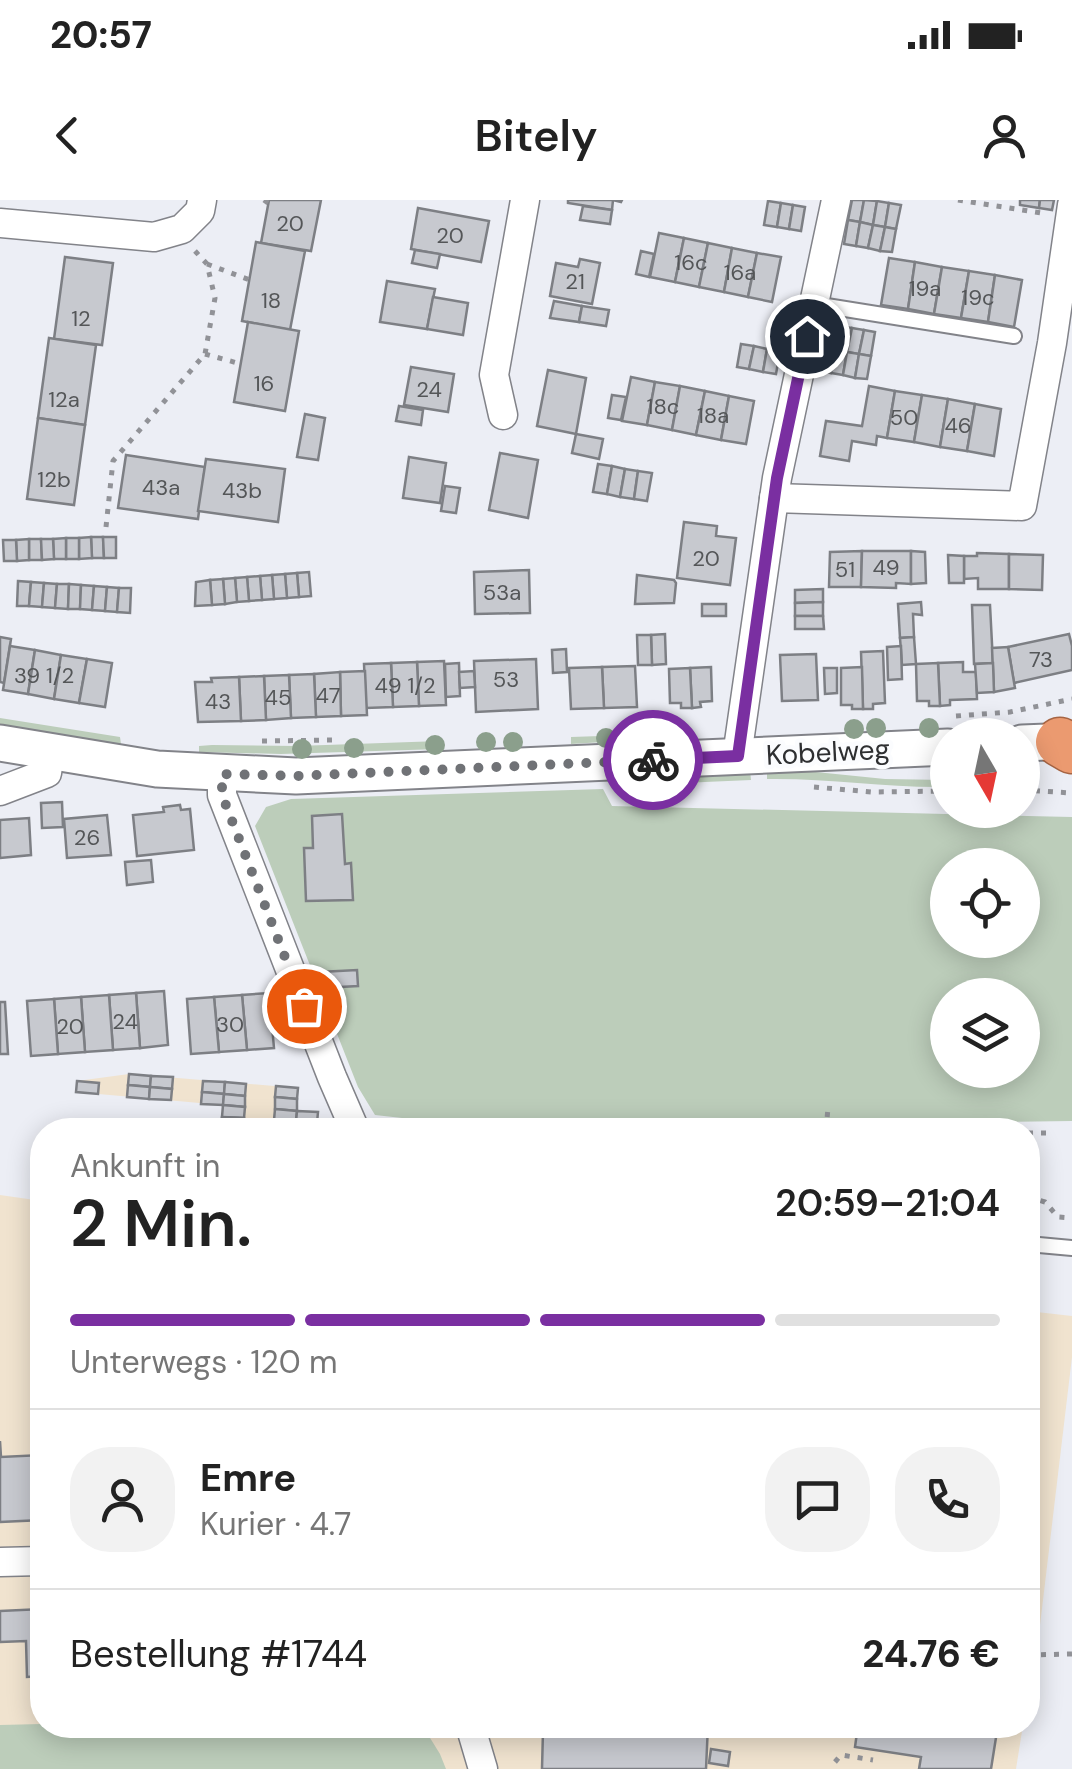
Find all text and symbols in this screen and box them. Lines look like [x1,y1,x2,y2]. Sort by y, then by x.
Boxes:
text: 20:57 [50,10,152,60]
text: Bitely [474,106,598,165]
icon: back [40,108,95,163]
icon: person [977,108,1032,163]
house number: 20 [276,209,304,238]
house number: 20 [436,221,464,250]
house number: 16c [674,248,708,277]
house number: 16a [724,258,756,287]
house number: 21 [565,267,585,296]
house number: 19a [909,274,941,303]
house number: 19c [961,283,995,312]
house number: 18 [261,286,281,315]
pin [765,294,850,379]
house number: 12 [71,304,91,333]
icon: home [780,309,835,364]
house number: 16 [254,369,274,398]
house number: 24 [416,375,442,404]
house number: 12a [48,385,80,414]
house number: 18c [647,392,679,421]
house number: 18a [697,401,729,430]
house number: 50 [890,403,918,432]
house number: 46 [944,411,972,440]
house number: 12b [37,465,71,494]
house number: 43a [142,473,180,502]
house number: 43b [222,476,262,505]
house number: 20 [692,544,720,573]
house number: 49 [872,553,900,582]
house number: 51 [835,555,855,584]
house number: 53a [483,578,521,607]
house number: 73 [1029,645,1053,674]
house number: 39 1/2 [14,661,74,690]
house number: 53 [493,665,519,694]
house number: 49 1/2 [374,671,436,700]
house number: 47 [315,681,341,710]
house number: 45 [265,683,291,712]
house number: 43 [205,687,231,716]
courier [603,710,703,810]
north arrow [930,718,1040,828]
map controls [930,718,1040,1088]
street label: Kobelweg [765,730,891,774]
icon: bike [626,733,681,788]
house number: 26 [74,823,100,852]
button: locate [930,848,1040,958]
pin [262,964,347,1049]
button: layers [930,978,1040,1088]
icon: bag [277,979,332,1034]
house number: 24 [112,1007,138,1036]
house number: 30 [216,1010,244,1039]
house number: 20 [56,1012,84,1041]
text: Ankunft in [70,1145,220,1187]
text: 20:59–21:04 [775,1178,1000,1228]
text: 2 Min. [70,1182,252,1266]
text: Unterwegs · 120 m [70,1341,338,1383]
button: person [70,1447,175,1552]
button: chat [765,1447,870,1552]
button: phone [895,1447,1000,1552]
text: Emre [200,1453,296,1503]
text: Kurier · 4.7 [200,1503,351,1545]
text: Bestellung #1744 [70,1629,367,1679]
text: 24.76 € [862,1629,1000,1679]

